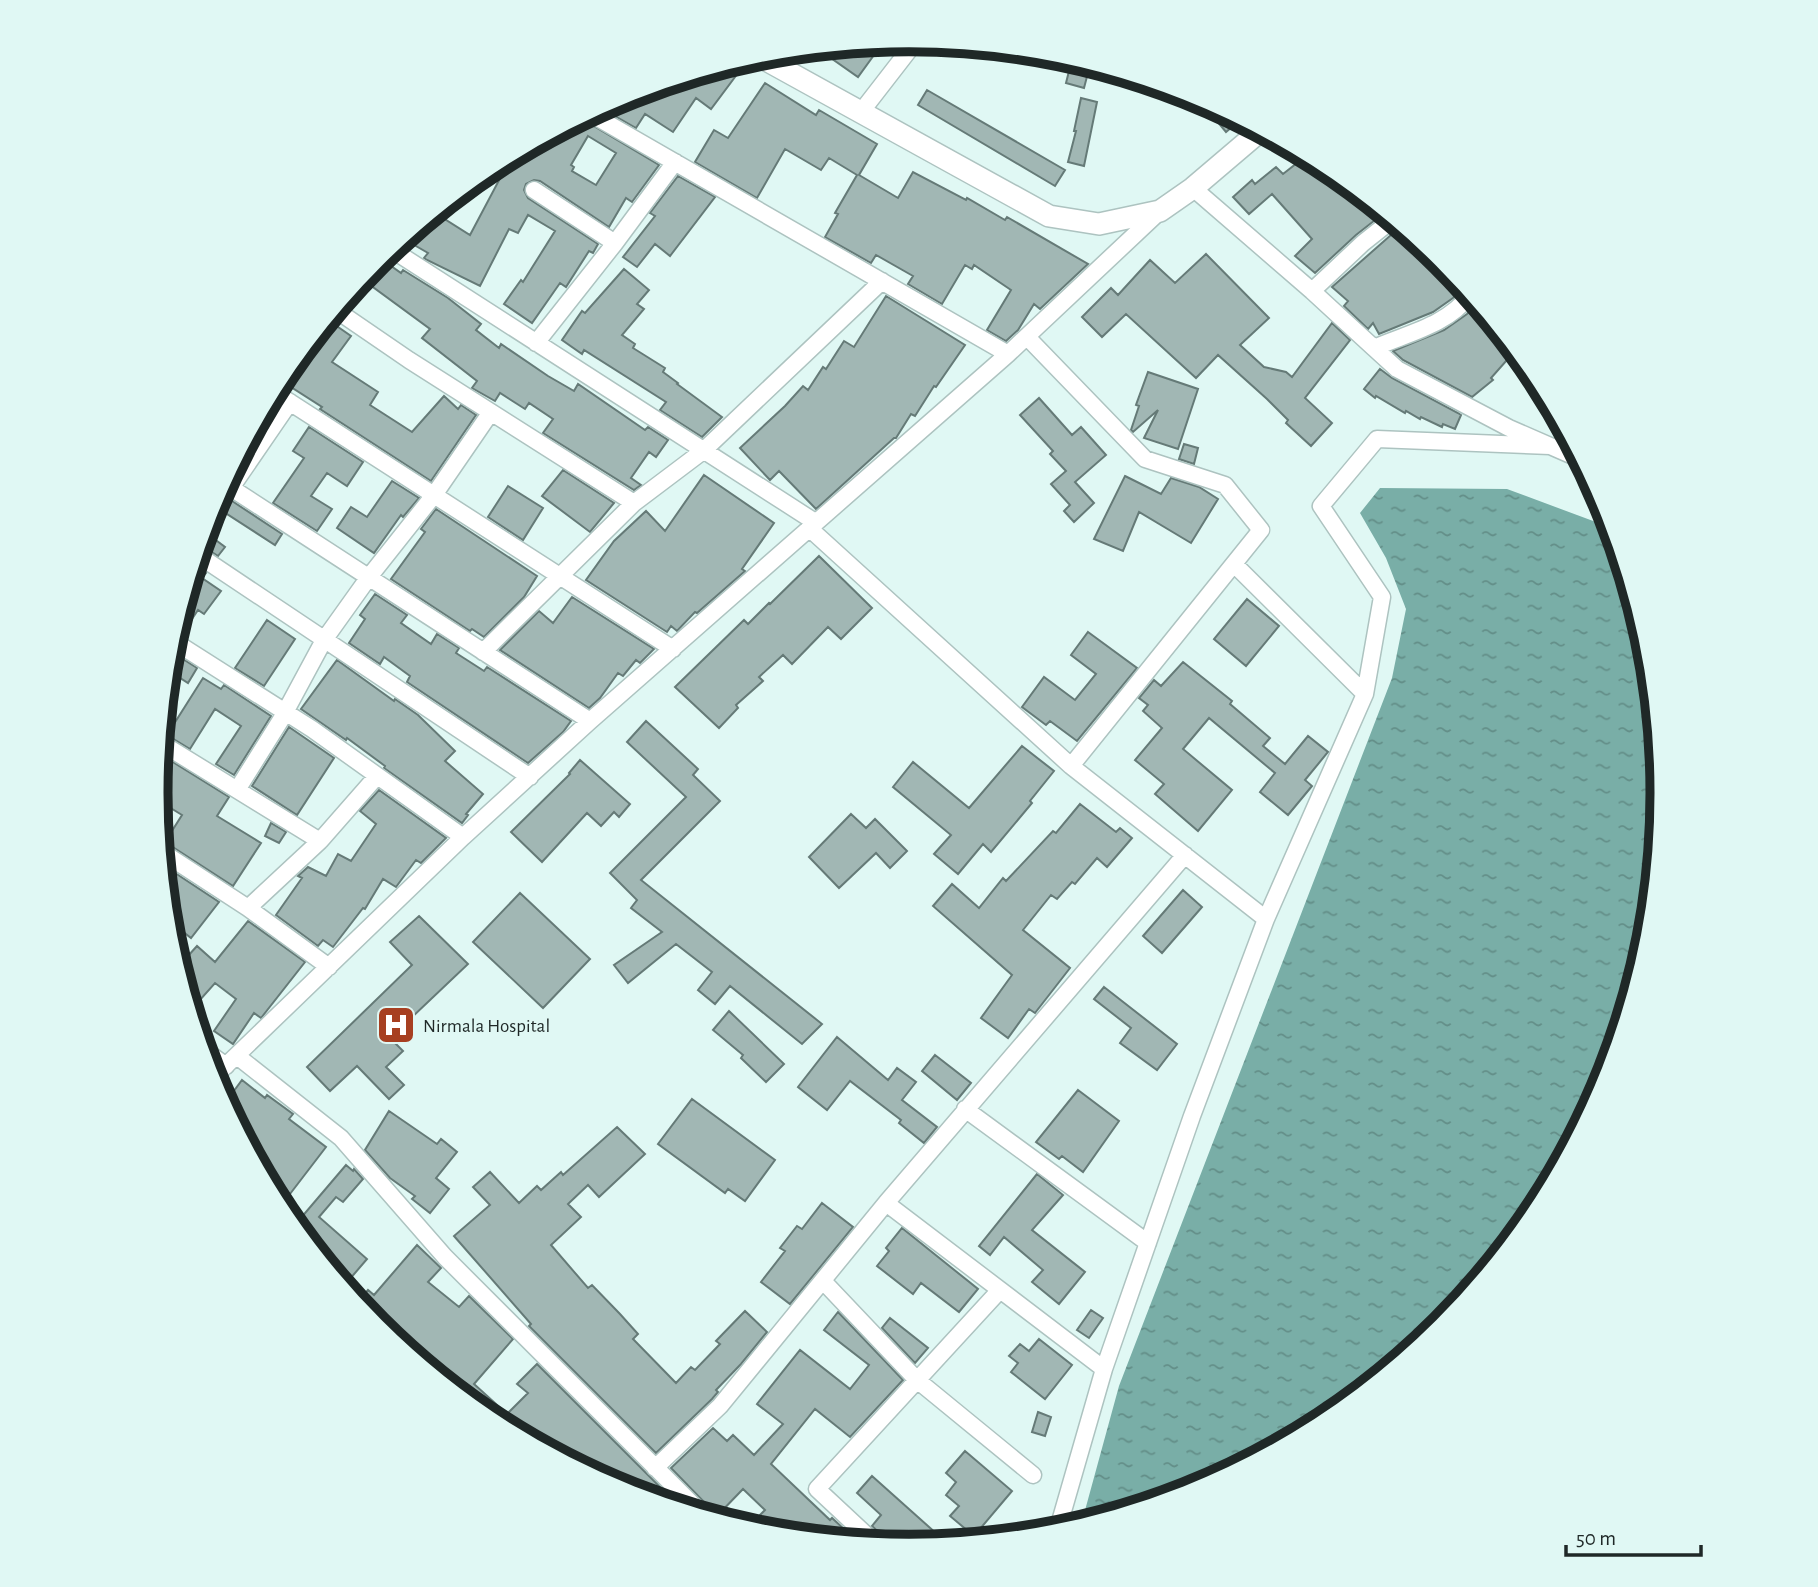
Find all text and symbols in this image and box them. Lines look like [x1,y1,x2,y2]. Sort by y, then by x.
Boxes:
hospital icon: Nirmala Hospital [375,1004,417,1046]
place label: Nirmala Hospital [423,1017,550,1036]
scale bar [1566,1514,1701,1558]
text: 50 m [1576,1528,1616,1549]

